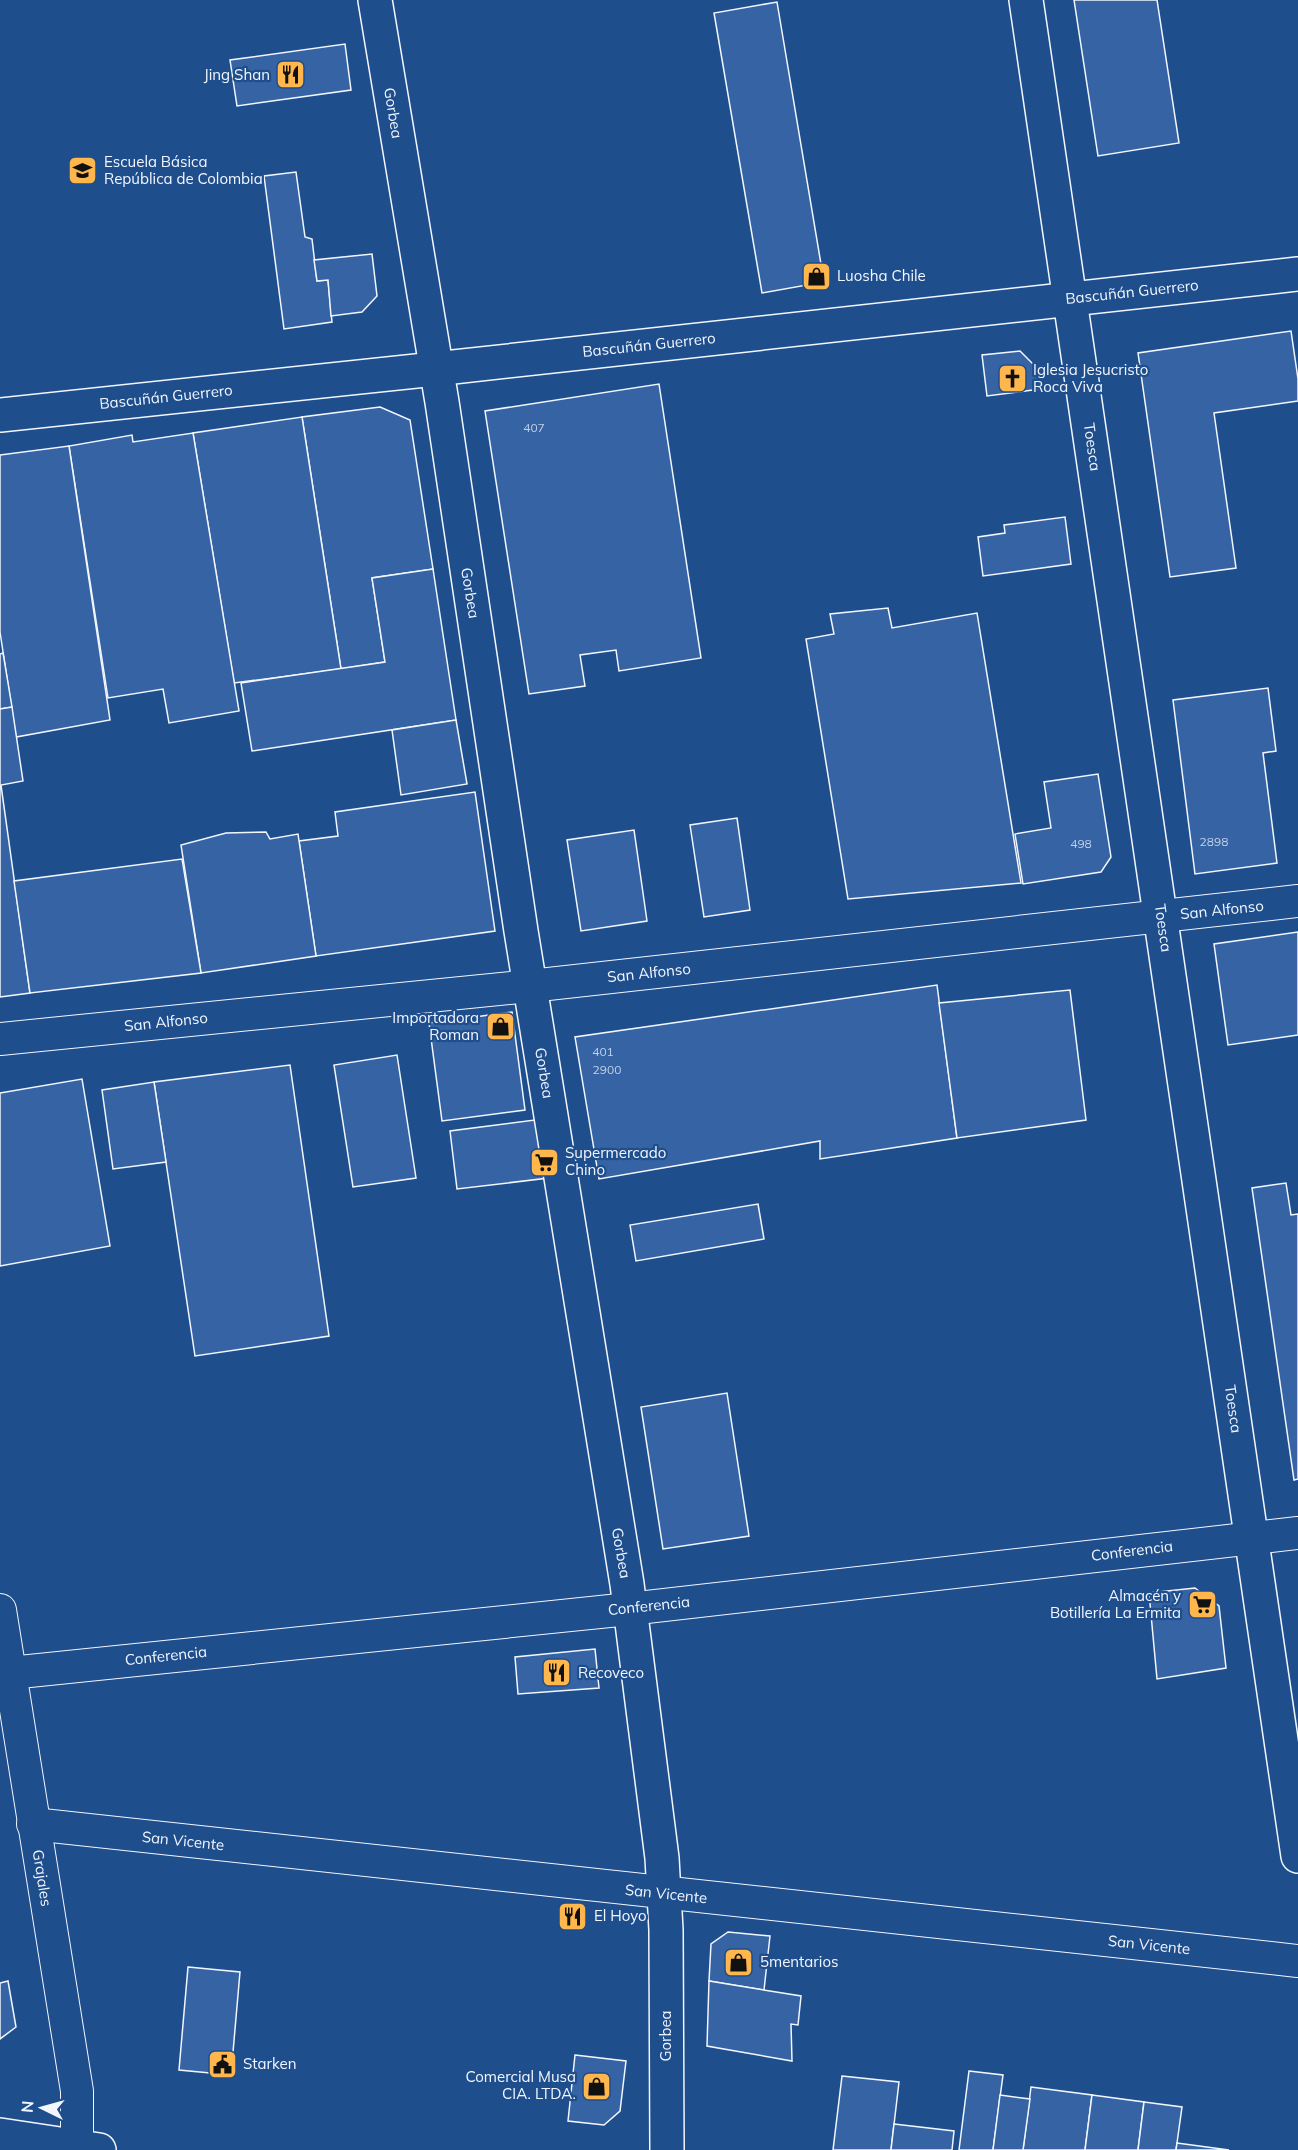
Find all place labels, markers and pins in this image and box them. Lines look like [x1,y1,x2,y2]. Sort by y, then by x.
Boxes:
restaurant icon: Jing Shan [275,59,307,91]
place label: Jing Shan [204,65,270,84]
place label: Escuela Básica República de Colombia [104,152,263,188]
school or university icon: Escuela Básica República de Colombia [67,155,99,187]
shop icon: Luosha Chile [800,260,832,292]
place label: Luosha Chile [837,266,926,285]
place label: Iglesia Jesucristo Roca Viva [1033,360,1148,396]
church icon: Iglesia Jesucristo Roca Viva [996,363,1028,395]
place label: Importadora Roman [392,1008,479,1044]
shop icon: Importadora Roman [484,1011,516,1043]
place label: Supermercado Chino [565,1143,666,1179]
supermarket icon: Supermercado Chino [528,1146,560,1178]
place label: Almacén y Botillería La Ermita [1050,1586,1181,1622]
supermarket icon: Almacén y Botillería La Ermita [1186,1589,1218,1621]
restaurant icon: Recoveco [541,1657,573,1689]
place label: Recoveco [578,1663,644,1682]
restaurant icon: El Hoyo [557,1900,589,1932]
place label: El Hoyo [594,1906,647,1925]
shop icon: 5mentarios [723,1946,755,1978]
place label: 5mentarios [760,1952,838,1971]
public building icon: Starken [206,2048,238,2080]
place label: Starken [243,2054,297,2073]
place label: Comercial Musa CIA. LTDA. [466,2067,576,2103]
shop icon: Comercial Musa CIA. LTDA. [581,2070,613,2102]

